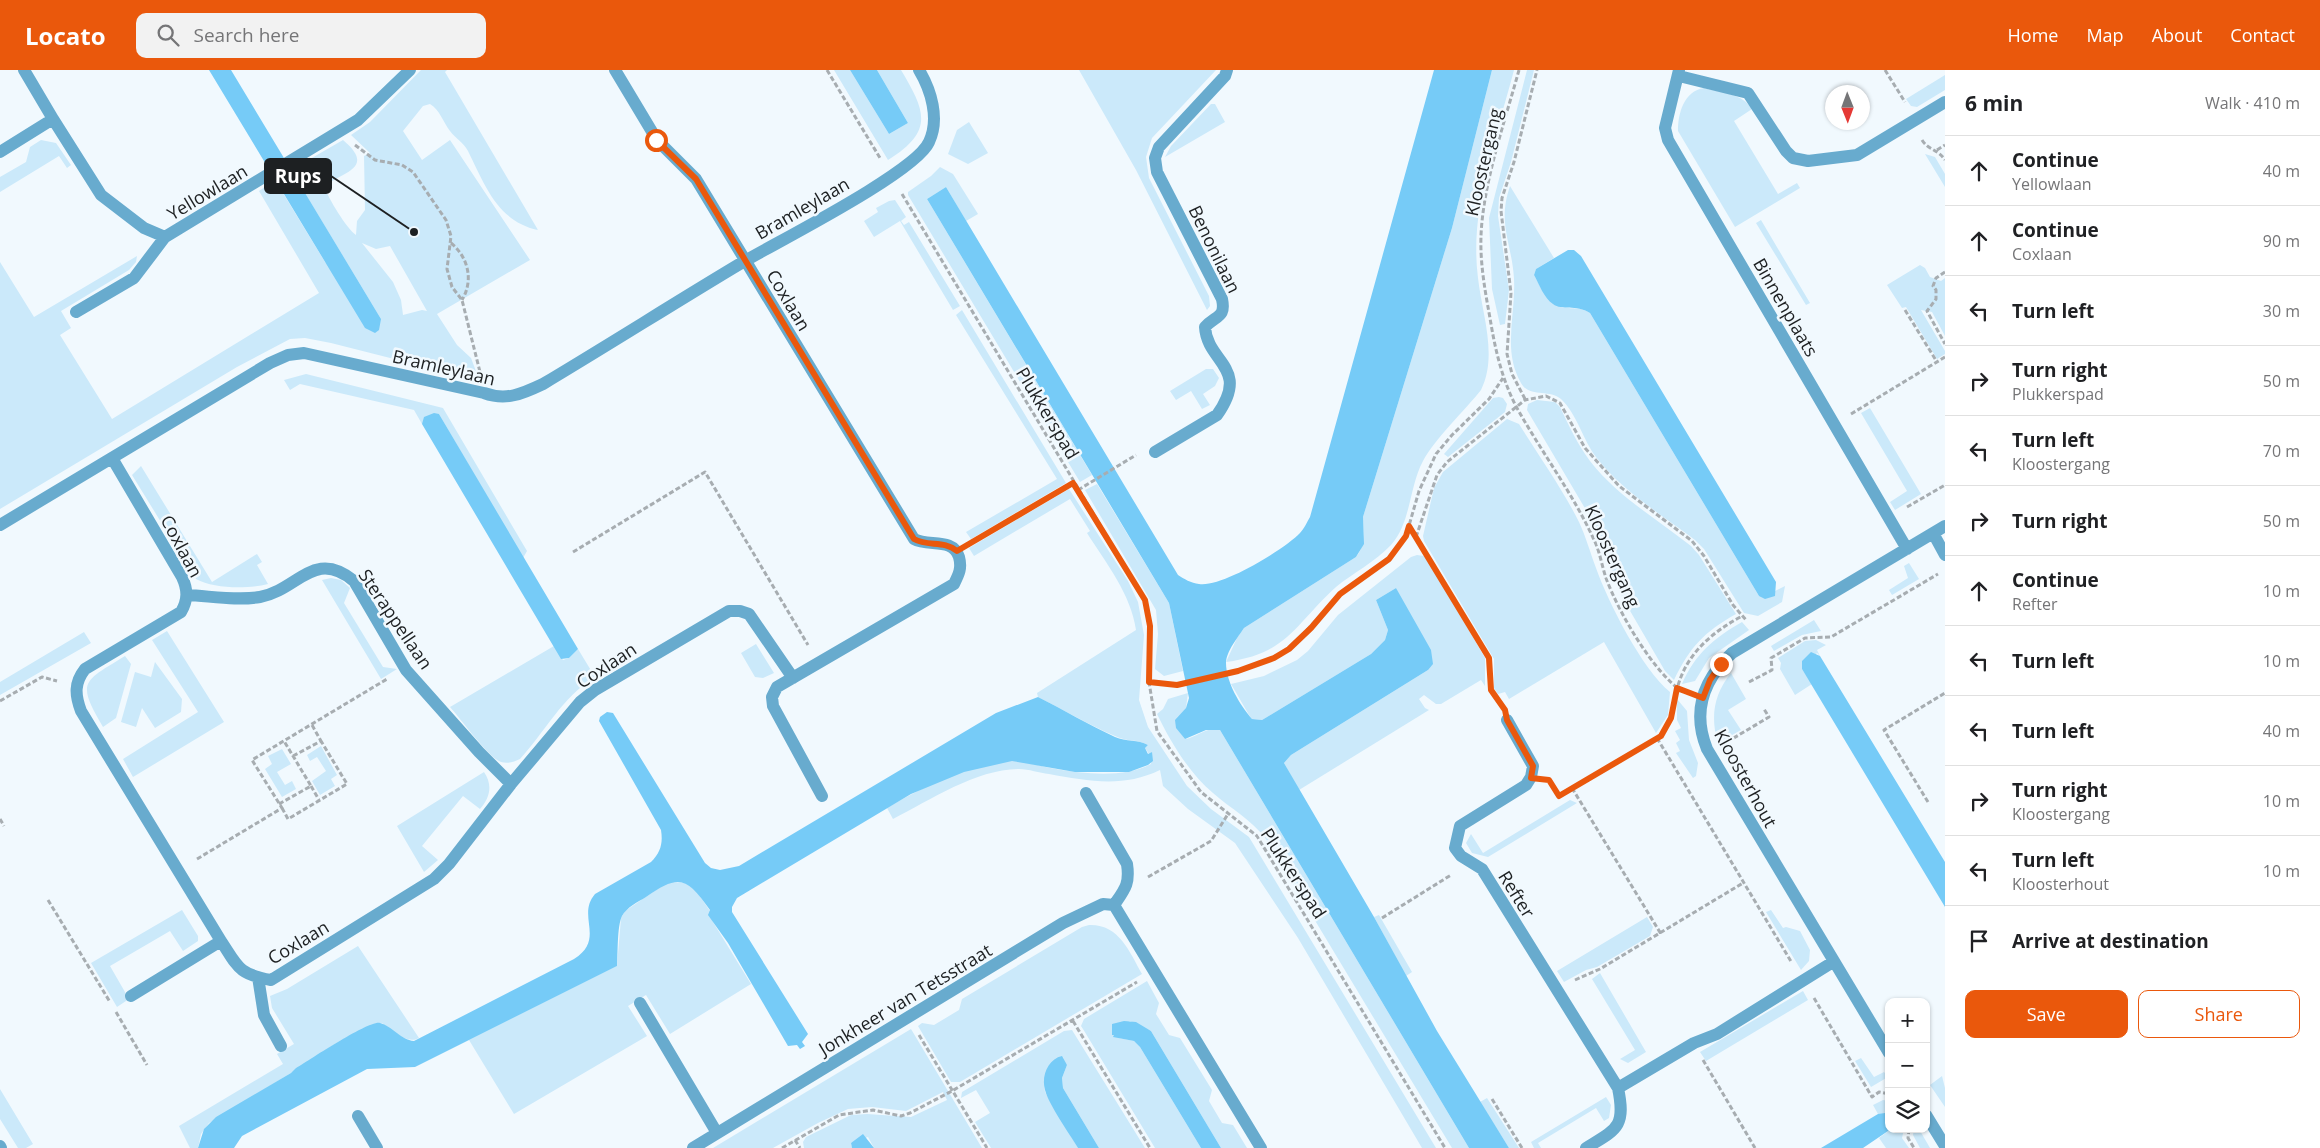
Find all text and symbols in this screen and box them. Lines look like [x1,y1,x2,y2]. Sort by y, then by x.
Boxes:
search box [136,13,486,58]
text: Locato [25,19,106,52]
icon: search [154,21,182,49]
text: Search here [194,22,299,48]
text: Home [2008,23,2058,47]
text: Map [2086,23,2124,47]
text: About [2152,23,2202,47]
text: Contact [2230,23,2295,47]
north arrow [1825,85,1870,130]
text: 6 min [1965,89,2023,117]
text: Walk · 410 m [2205,92,2300,114]
street label: Kloostergang [1459,105,1507,218]
route start [645,129,668,152]
text: Continue [2012,147,2099,173]
icon: ahead [1965,157,1993,185]
street label: Yellowlaan [162,159,252,225]
callout: Rups [265,159,331,193]
text: 40 m [2263,160,2300,182]
text: Rups [275,163,321,189]
street label: Bramleylaan [751,171,853,245]
text: Yellowlaan [2012,173,2092,195]
street label: Benonilaan [1183,201,1247,297]
text: Continue [2012,217,2099,243]
icon: ahead [1965,227,1993,255]
text: 90 m [2263,230,2300,252]
text: Coxlaan [2012,243,2072,265]
street label: Binnenplaats [1748,253,1824,361]
street label: Coxlaan [761,265,817,335]
icon: left [1965,297,1993,325]
text: Turn left [2012,298,2094,324]
text: 30 m [2263,300,2300,322]
street label: Bramleylaan [390,344,498,390]
text: Turn right [2012,357,2107,383]
street label: Plukkerspad [1011,363,1085,463]
icon: right [1965,367,1993,395]
text: 50 m [2263,370,2300,392]
text: Plukkerspad [2012,383,2104,405]
text: Turn left [2012,427,2094,453]
icon: left [1965,437,1993,465]
text: 70 m [2263,440,2300,462]
text: Kloostergang [2012,453,2110,475]
street label: Kloostergang [1580,501,1646,611]
icon: right [1965,507,1993,535]
text: Turn right [2012,508,2107,534]
text: 50 m [2263,510,2300,532]
street label: Coxlaan [156,511,208,581]
street label: Sterappellaan [354,564,438,674]
text: Continue [2012,567,2099,593]
icon: ahead [1965,577,1993,605]
text: 10 m [2263,580,2300,602]
text: Refter [2012,593,2057,615]
street label: Coxlaan [571,637,641,693]
icon: left [1965,647,1993,675]
text: Turn left [2012,648,2094,674]
text: 10 m [2263,650,2300,672]
route end [1710,653,1733,676]
icon: left [1965,717,1993,745]
text: Turn left [2012,718,2094,744]
text: 40 m [2263,720,2300,742]
street label: Kloosterhout [1709,725,1783,831]
text: Turn right [2012,777,2107,803]
icon: right [1965,787,1993,815]
text: 10 m [2263,790,2300,812]
text: Kloostergang [2012,803,2110,825]
street label: Plukkerspad [1256,823,1332,923]
text: Turn left [2012,847,2094,873]
icon: left [1965,857,1993,885]
text: 10 m [2263,860,2300,882]
street label: Refter [1493,866,1541,923]
text: Kloosterhout [2012,873,2109,895]
street label: Coxlaan [263,914,333,970]
icon: arrive [1965,927,1993,955]
text: Arrive at destination [2012,928,2209,954]
street label: Jonkheer van Tetsstraat [812,938,996,1061]
button: Save [1965,990,2128,1038]
button: Share [2138,990,2300,1038]
map controls [1885,998,1930,1133]
button: + [1885,998,1930,1043]
button: − [1885,1043,1930,1088]
button: layers [1885,1088,1930,1133]

